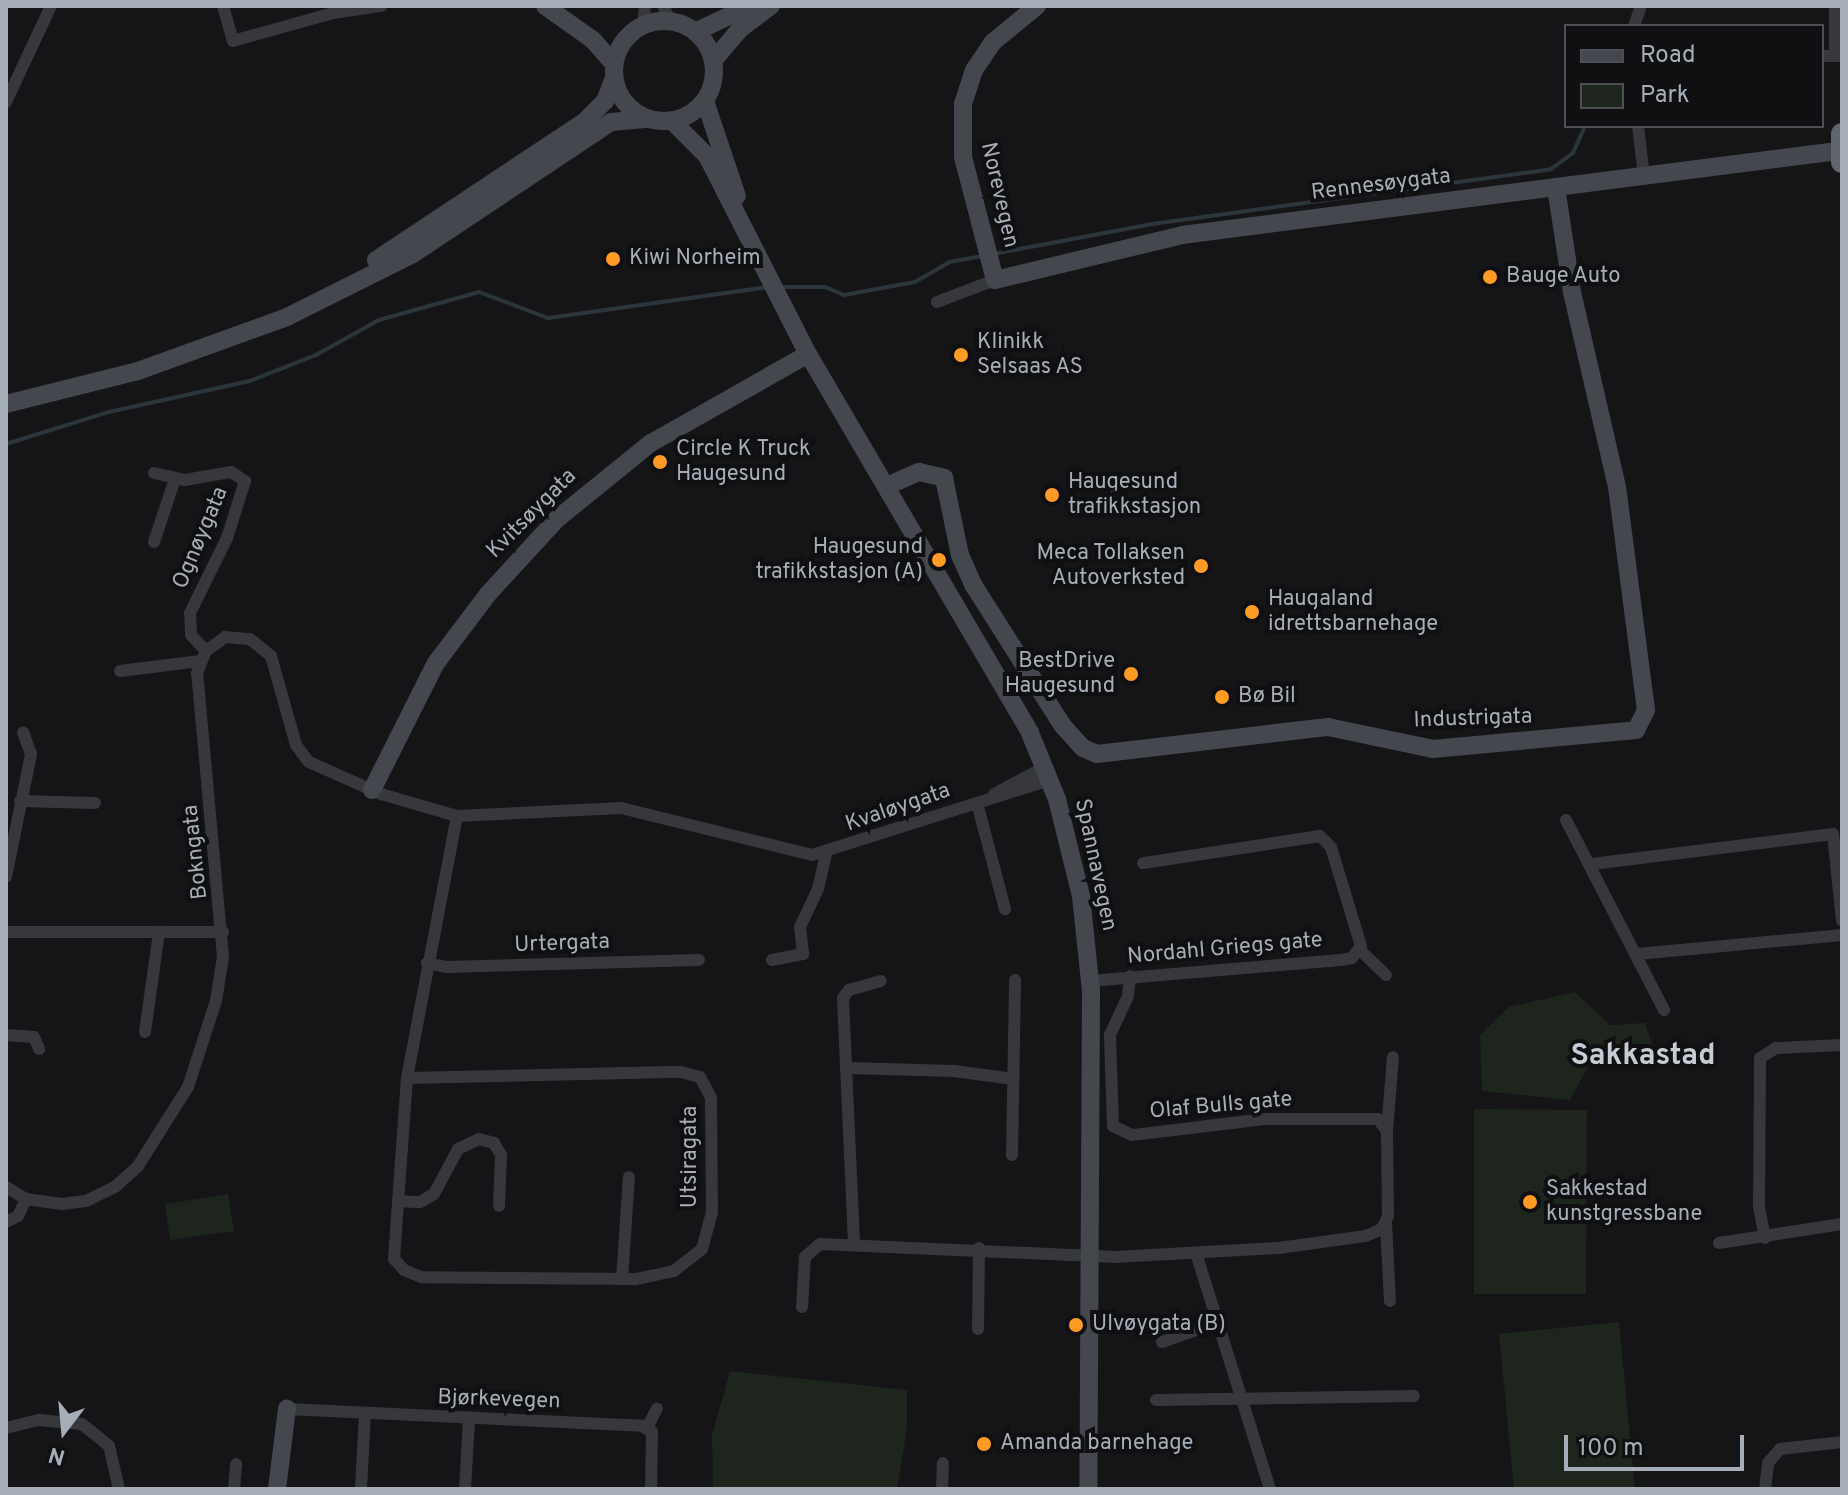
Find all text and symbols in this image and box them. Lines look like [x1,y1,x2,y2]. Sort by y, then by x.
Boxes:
legend [1564,24,1824,128]
text: Road [1640,41,1696,71]
text: Park [1640,81,1690,111]
street label: Norevegen [974,140,1024,250]
street label: Rennesøygata [1310,163,1452,207]
place label: Kiwi Norheim [629,246,761,272]
marker: Kiwi Norheim [604,250,622,268]
place label: Bauge Auto [1506,264,1621,290]
marker: Bauge Auto [1481,268,1499,286]
place label: Klinikk Selsaas AS [977,329,1084,380]
marker: Klinikk Selsaas AS [952,346,970,364]
place label: Circle K Truck Haugesund [676,436,811,488]
marker: Circle K Truck Haugesund [651,453,669,471]
street label: Kvitsøygata [482,464,582,564]
place label: Haugesund trafikkstasjon [1068,469,1201,520]
street label: Ognøygata [168,483,234,593]
marker: Haugesund trafikkstasjon [1043,486,1061,504]
place label: Haugesund trafikkstasjon (A) [755,534,923,586]
place label: Meca Tollaksen Autoverksted [1036,540,1185,592]
marker: Haugesund trafikkstasjon (A) [930,551,948,569]
marker: Meca Tollaksen Autoverksted [1192,557,1210,575]
place label: Haugaland idrettsbarnehage [1268,586,1438,638]
marker: Haugaland idrettsbarnehage [1243,603,1261,621]
place label: BestDrive Haugesund [1005,648,1115,700]
marker: BestDrive Haugesund [1122,665,1140,683]
place label: Bø Bil [1238,684,1296,710]
marker: Bø Bil [1213,688,1231,706]
street label: Industrigata [1413,704,1533,734]
street label: Kvaløygata [842,778,954,838]
street label: Spannavegen [1068,796,1122,934]
street label: Bokngata [178,803,214,901]
street label: Nordahl Griegs gate [1126,927,1324,971]
street label: Urtergata [514,929,610,959]
district label: Sakkastad [1570,1039,1716,1075]
street label: Olaf Bulls gate [1148,1087,1294,1125]
street label: Utsiragata [678,1106,704,1208]
place label: Sakkestad kunstgressbane [1546,1176,1702,1228]
marker: Sakkestad kunstgressbane [1521,1193,1539,1211]
place label: Ulvøygata (B) [1092,1312,1226,1338]
marker: Ulvøygata (B) [1067,1316,1085,1334]
street label: Bjørkevegen [437,1385,561,1415]
north arrow [24,1391,104,1471]
scale bar [1568,1419,1748,1469]
place label: Amanda barnehage [1000,1431,1193,1457]
text: 100 m [1578,1434,1644,1464]
marker: Amanda barnehage [975,1435,993,1453]
text: N [46,1439,69,1470]

